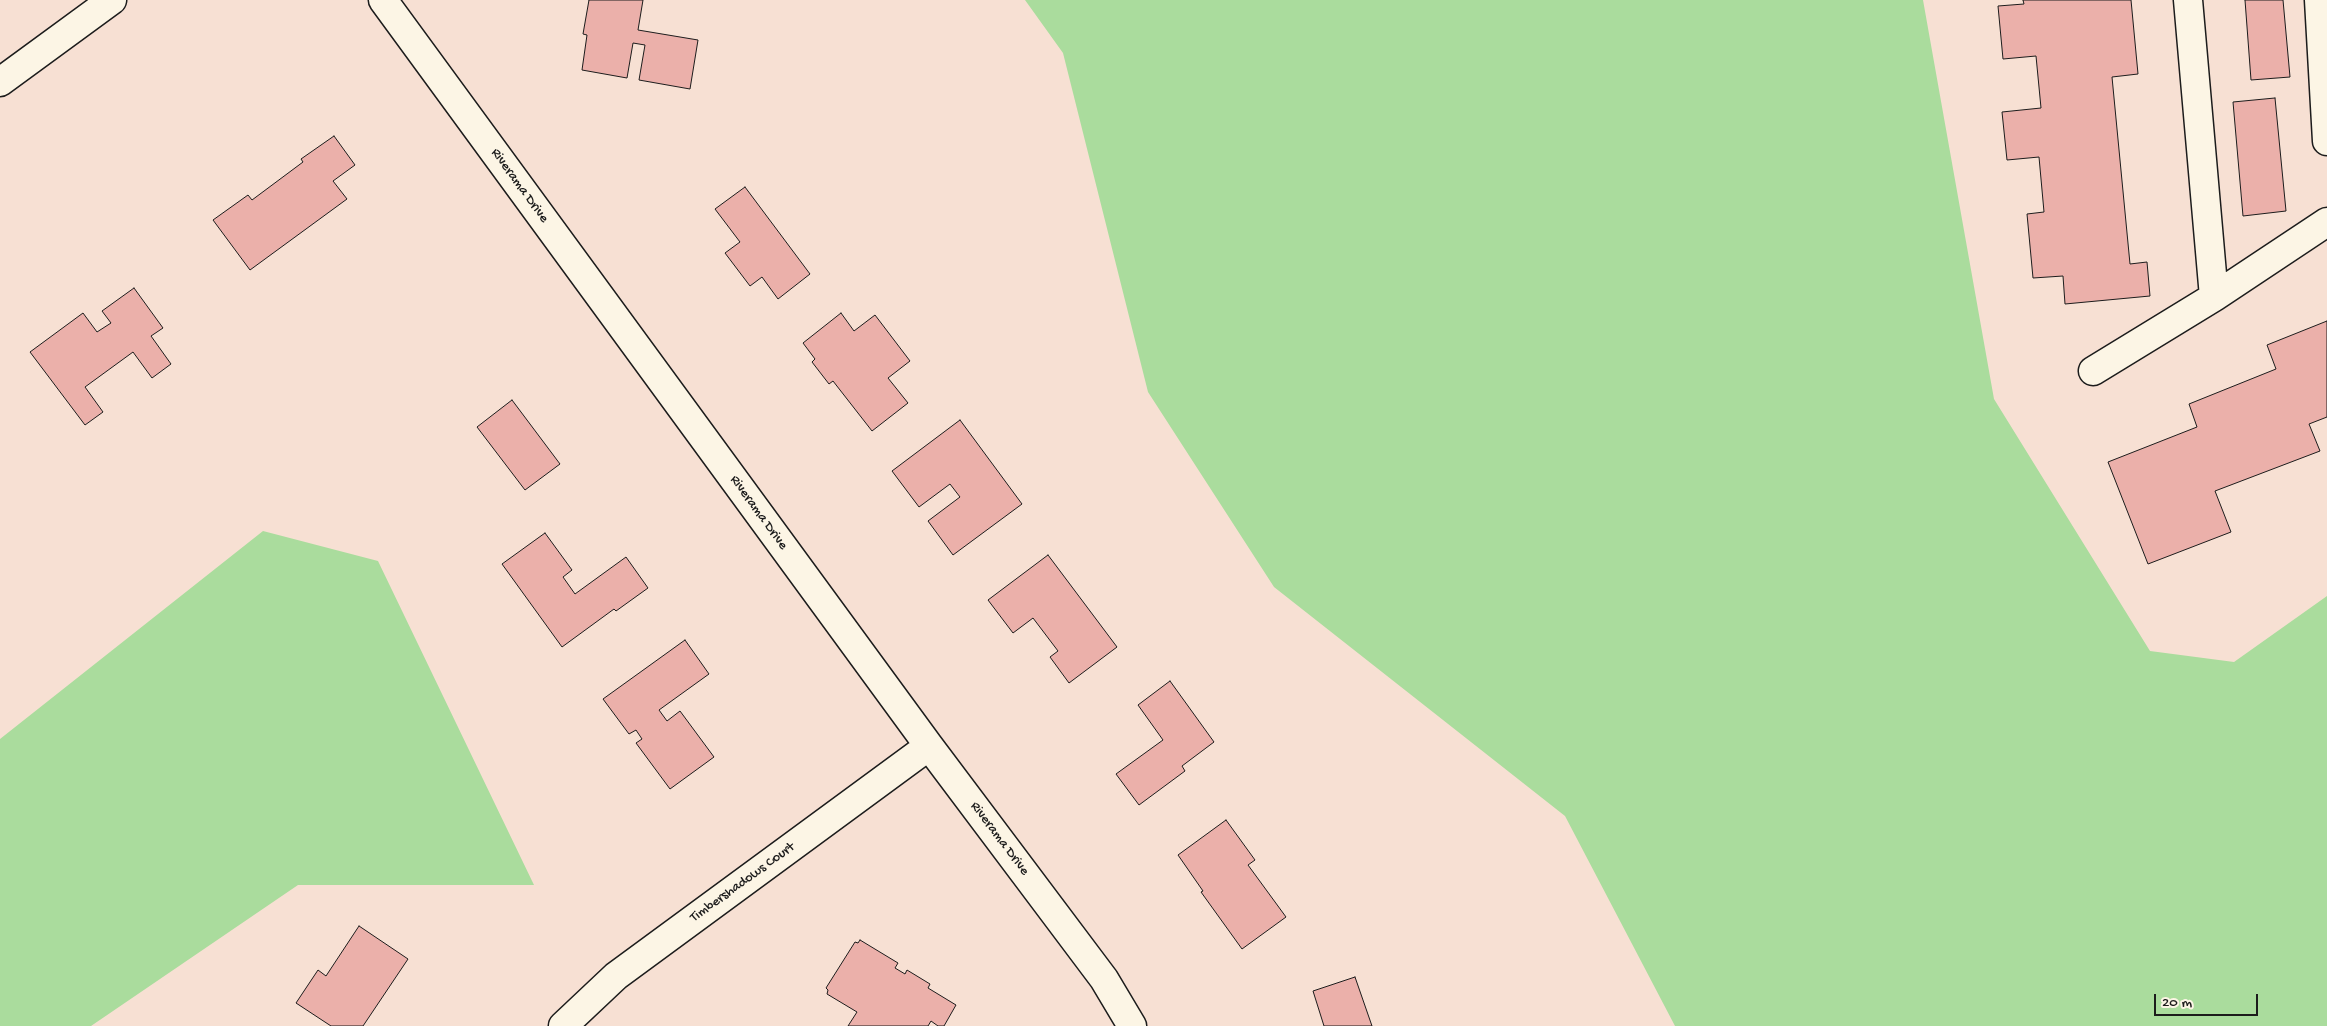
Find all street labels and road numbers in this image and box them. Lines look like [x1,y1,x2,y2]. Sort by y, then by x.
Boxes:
street label: Riverama Drive [486,145,552,227]
street label: Riverama Drive [725,472,791,554]
street label: Riverama Drive [966,799,1032,879]
street label: Timbershadows Court [687,839,799,927]

